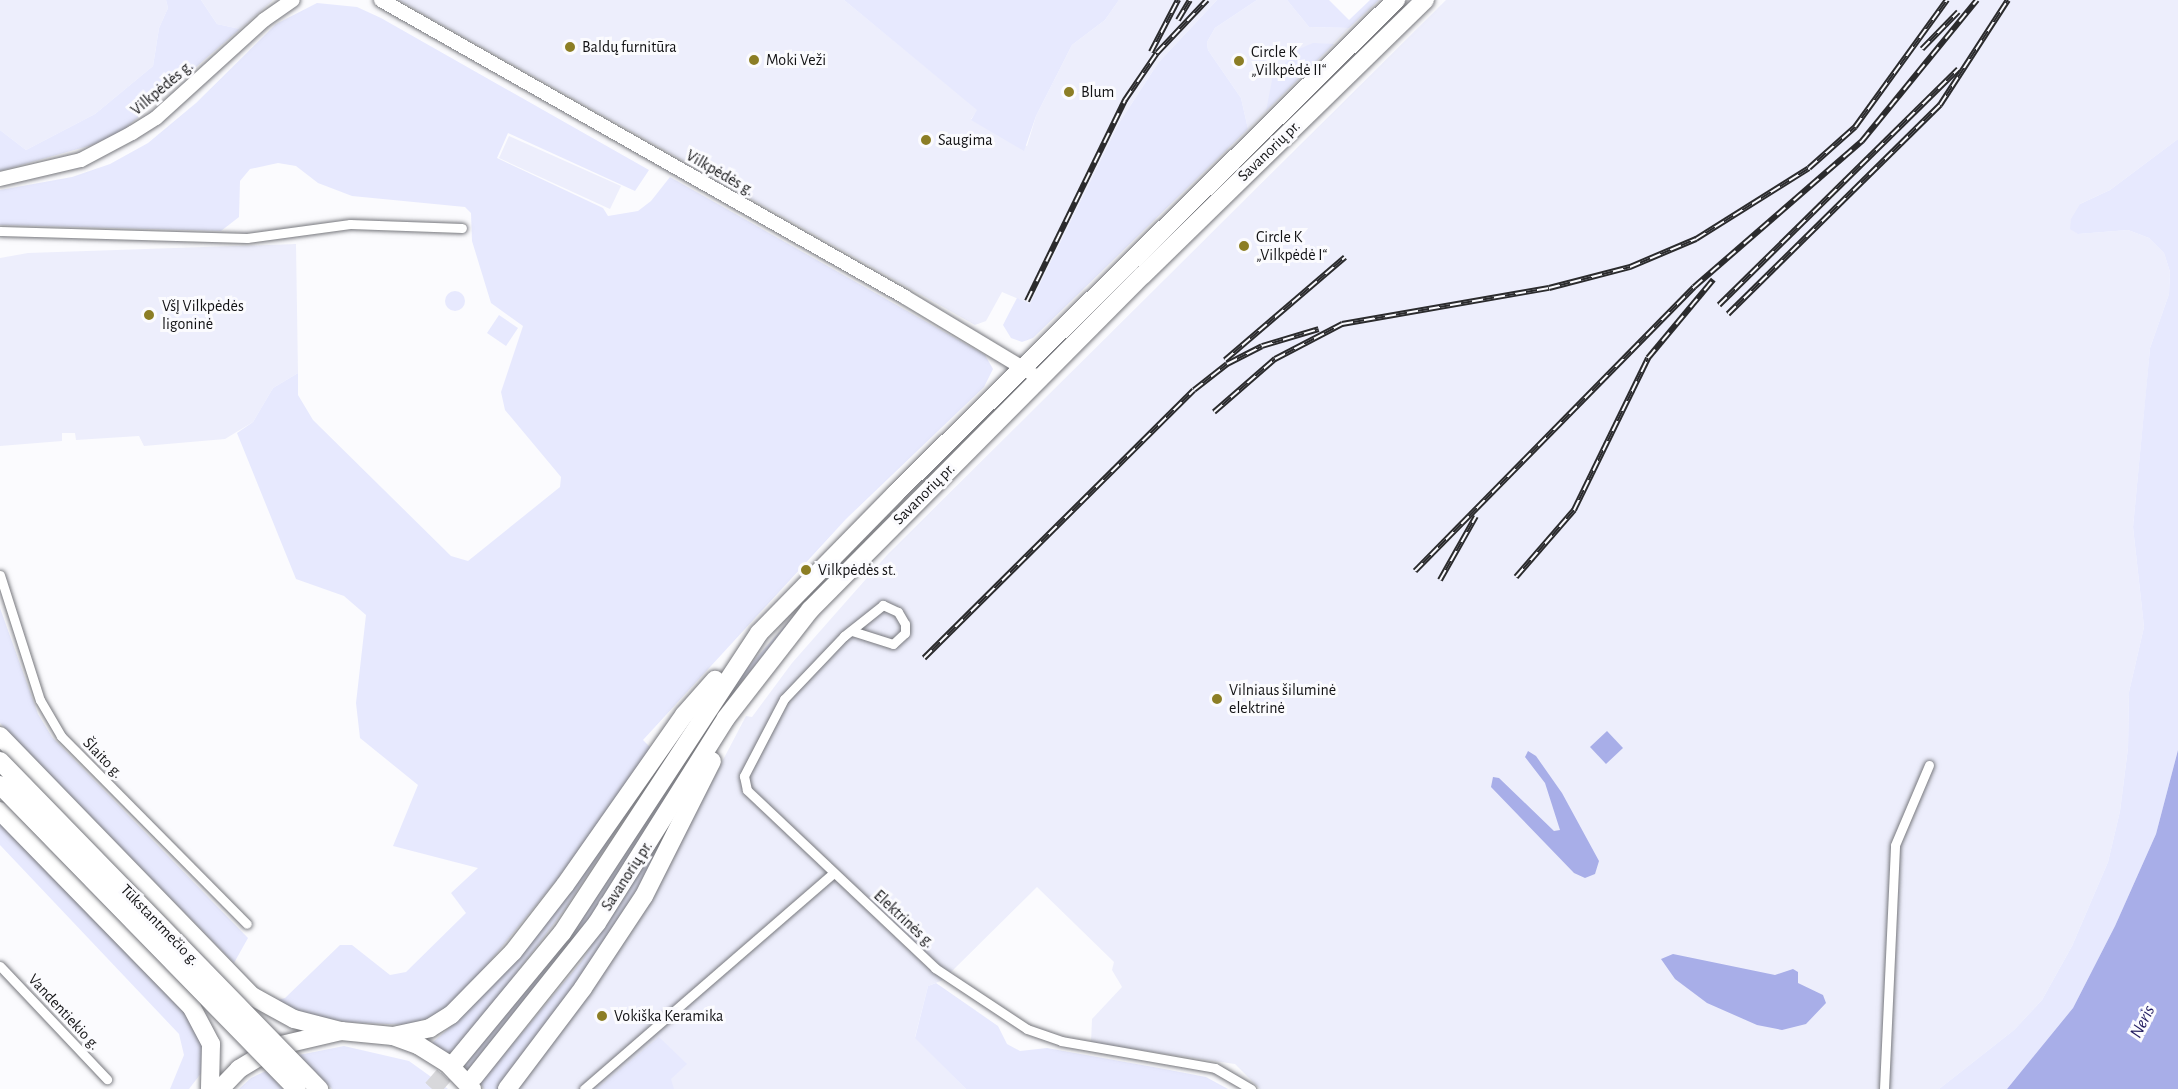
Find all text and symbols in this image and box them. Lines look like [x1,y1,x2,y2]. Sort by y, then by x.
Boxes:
place label: Baldų furnitūra [582,37,677,57]
marker: Baldų furnitūra [563,40,577,54]
place label: Circle K „Vilkpėdė II“ [1251,42,1327,80]
place label: Moki Veži [766,50,826,70]
marker: Moki Veži [747,53,761,67]
marker: Circle K „Vilkpėdė II“ [1232,54,1246,68]
street label: Vilkpėdės g. [127,56,197,120]
place label: Blum [1081,82,1114,102]
marker: Blum [1062,85,1076,99]
street label: Savanorių pr. [1234,117,1304,185]
place label: Saugima [938,130,993,150]
marker: Saugima [919,133,933,147]
street label: Vilkpėdės g. [683,146,757,200]
place label: Circle K „Vilkpėdė I“ [1256,227,1327,265]
marker: Circle K „Vilkpėdė I“ [1237,239,1251,253]
place label: VšĮ Vilkpėdės ligoninė [162,296,244,334]
marker: VšĮ Vilkpėdės ligoninė [140,306,158,324]
street label: Savanorių pr. [889,459,959,529]
place label: Vilkpėdės st. [818,560,896,580]
marker: Vilkpėdės st. [799,563,813,577]
place label: Vilniaus šiluminė elektrinė [1229,680,1336,718]
marker: Vilniaus šiluminė elektrinė [1210,692,1224,706]
street label: Šlaito g. [79,734,127,782]
street label: Savanorių pr. [597,837,657,915]
street label: Tūkstantmečio g. [116,880,204,970]
street label: Elektrinės g. [870,886,938,952]
street label: Vandentiekio g. [24,970,104,1054]
water label: Neris [2126,1002,2160,1042]
place label: Vokiška Keramika [614,1006,723,1026]
marker: Vokiška Keramika [595,1009,609,1023]

